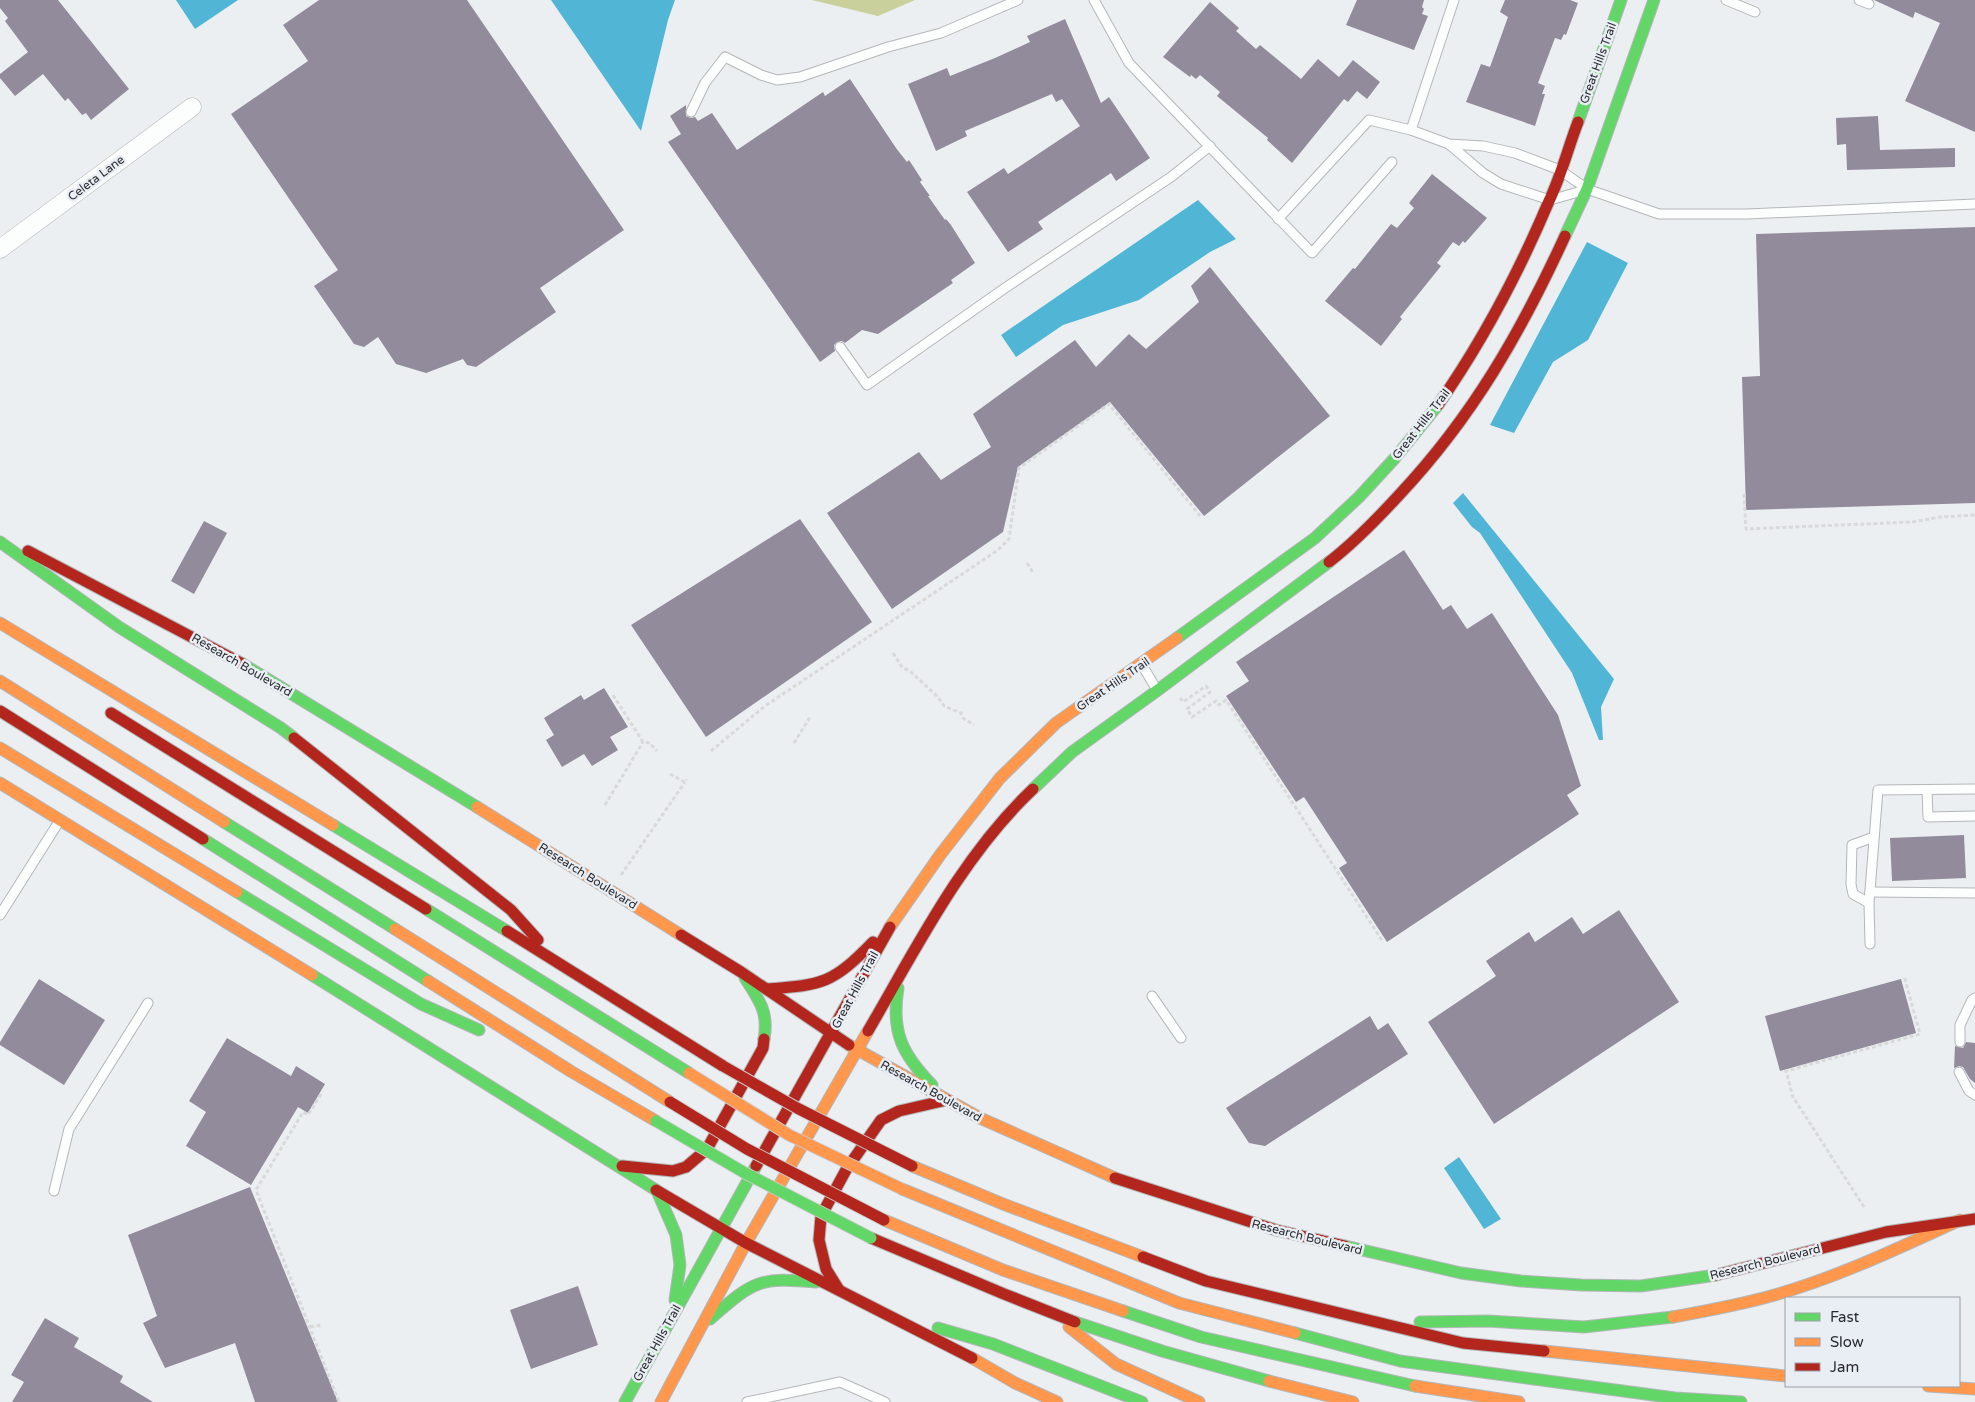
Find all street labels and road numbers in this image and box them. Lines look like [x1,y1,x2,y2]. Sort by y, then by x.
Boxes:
street label: Great Hills Trail [1577,21,1619,105]
street label: Celeta Lane [65,152,127,204]
street label: Great Hills Trail [1389,386,1453,462]
street label: Research Boulevard [189,631,295,699]
street label: Great Hills Trail [1074,654,1152,714]
street label: Research Boulevard [536,840,640,912]
street label: Great Hills Trail [829,949,881,1031]
street label: Research Boulevard [878,1057,984,1125]
street label: Research Boulevard [1250,1216,1364,1258]
street label: Research Boulevard [1708,1241,1822,1283]
street label: Great Hills Trail [630,1302,684,1384]

